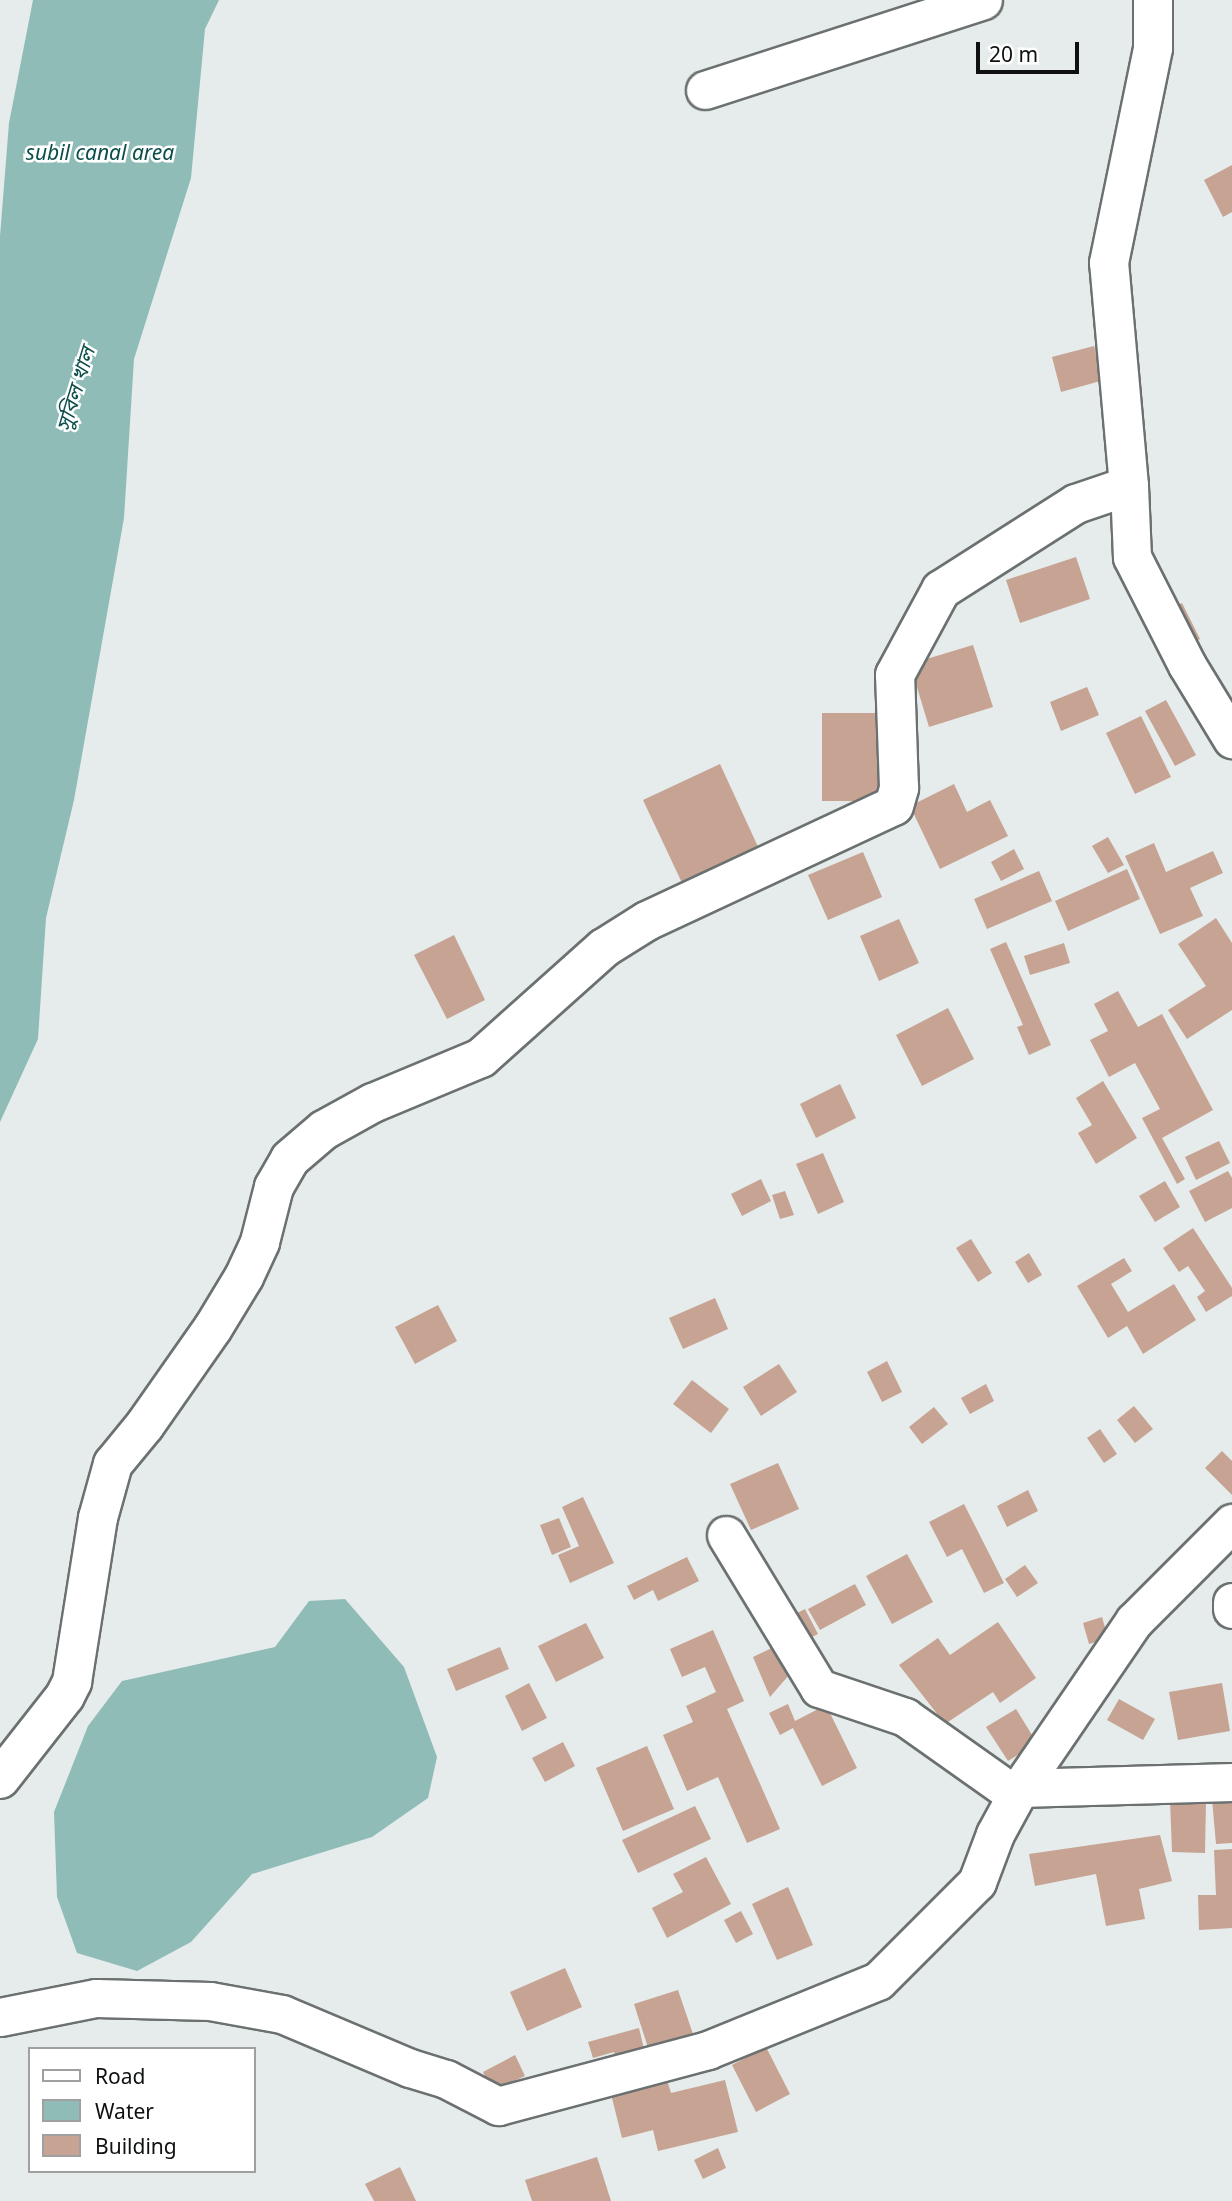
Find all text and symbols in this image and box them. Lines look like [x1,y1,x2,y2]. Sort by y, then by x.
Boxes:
scale bar [980,28,1083,72]
text: 20 m [989,40,1038,68]
water label: subil canal area [26,139,174,165]
water label: সুবিল খাল [50,344,100,434]
legend [28,2047,256,2173]
text: Road [95,2062,145,2090]
text: Water [95,2097,154,2125]
text: Building [95,2132,177,2160]

